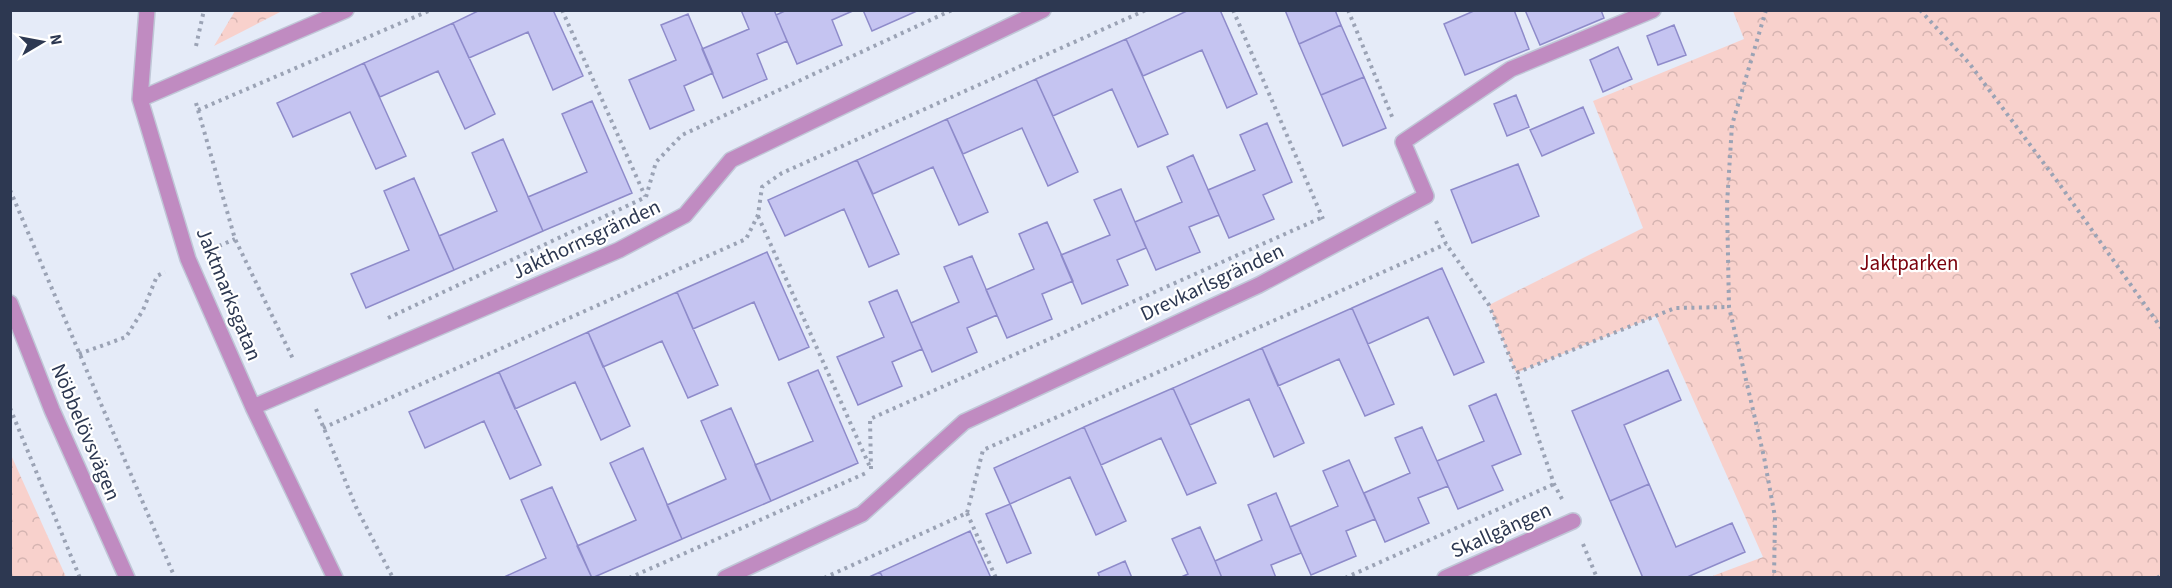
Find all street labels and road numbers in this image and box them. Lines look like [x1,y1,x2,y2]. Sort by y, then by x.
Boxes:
street label: Jakthornsgränden [507,191,665,287]
street label: Jaktmarksgatan [189,223,269,365]
street label: Drevkarlsgränden [1135,236,1289,328]
street label: Nöbbelövsvägen [44,359,128,505]
street label: Skallgången [1446,494,1556,566]

